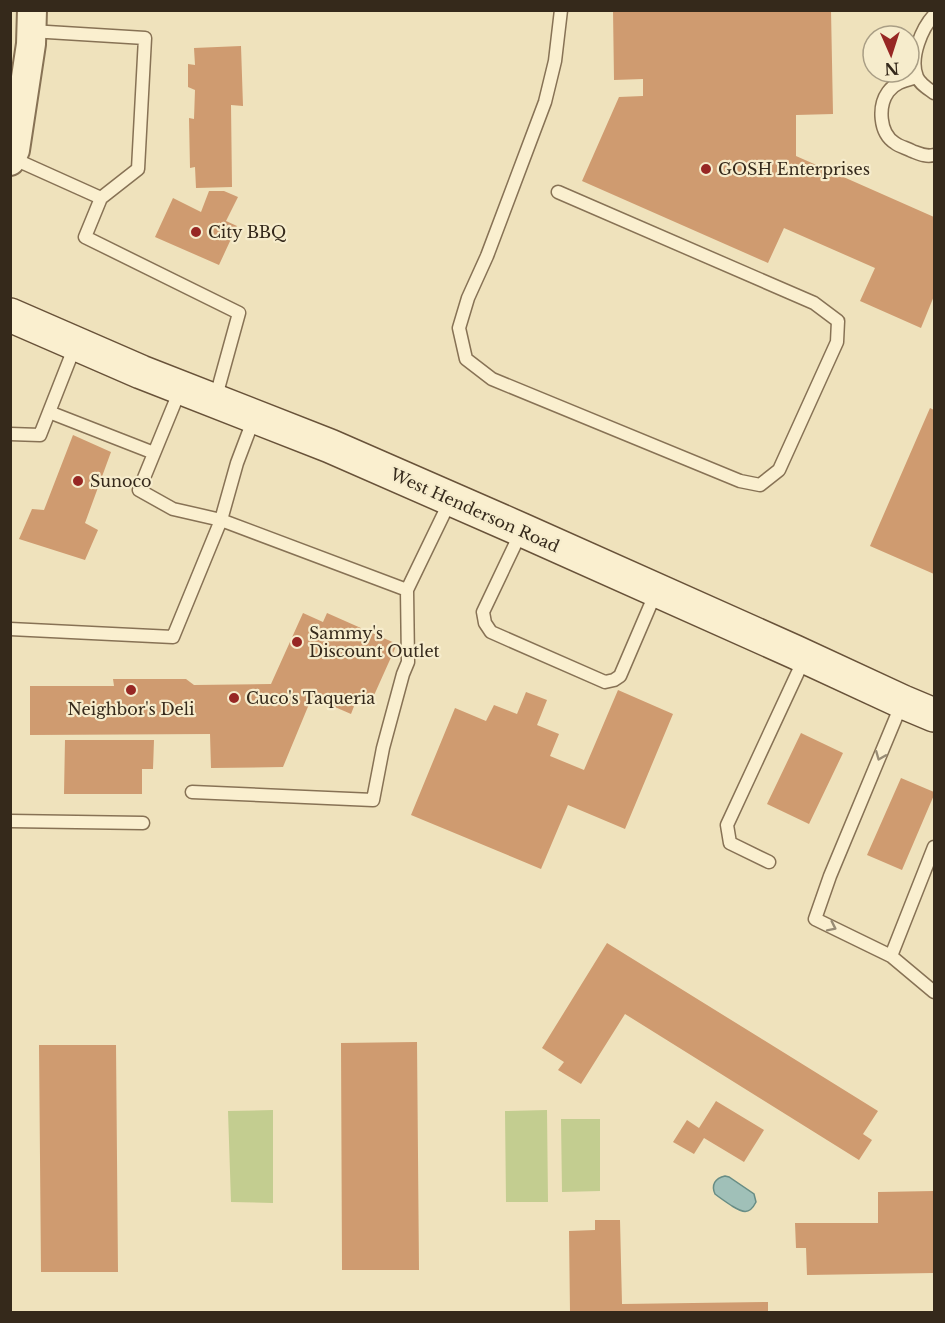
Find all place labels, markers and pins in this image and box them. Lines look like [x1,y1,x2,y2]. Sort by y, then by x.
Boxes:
place label: GOSH Enterprises [718,159,870,179]
marker: GOSH Enterprises [699,162,713,176]
place label: City BBQ [208,222,286,242]
marker: City BBQ [189,225,203,239]
place label: Sunoco [90,471,152,491]
marker: Sunoco [71,474,85,488]
place label: Sammy's Discount Outlet [309,623,440,661]
marker: Sammy's Discount Outlet [290,635,304,649]
marker: Neighbor's Deli [124,683,138,697]
place label: Cuco's Taqueria [246,688,375,708]
marker: Cuco's Taqueria [227,691,241,705]
place label: Neighbor's Deli [68,699,195,719]

